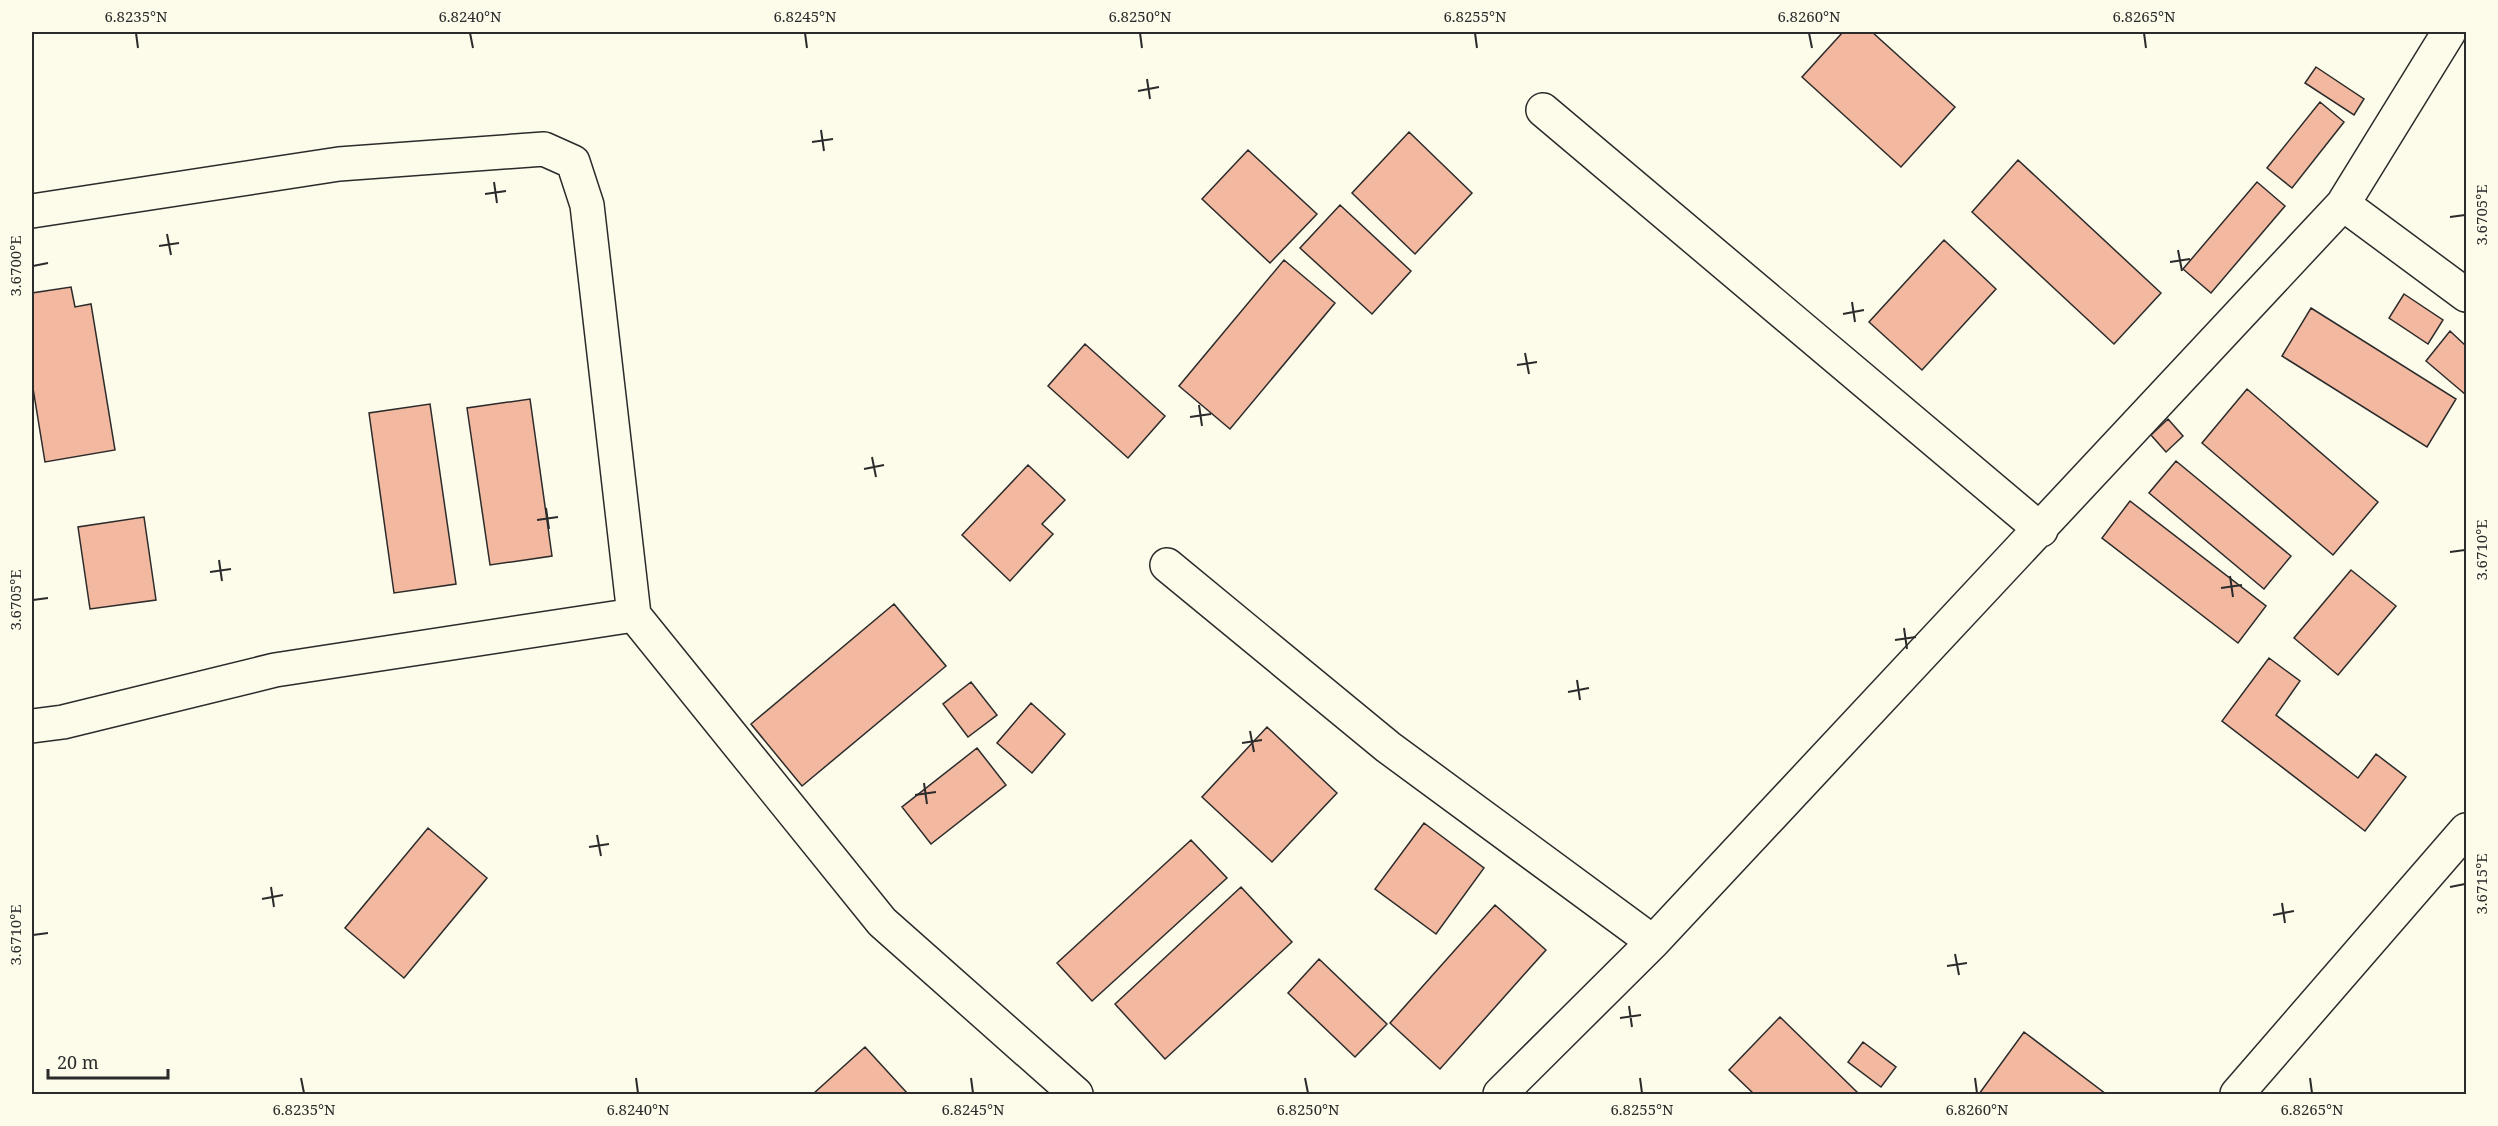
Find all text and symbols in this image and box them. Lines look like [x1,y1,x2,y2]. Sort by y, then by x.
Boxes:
text: 6.8235°N [104,6,168,26]
text: 6.8240°N [438,6,502,26]
text: 6.8245°N [773,6,837,26]
text: 6.8250°N [1108,6,1172,26]
text: 6.8255°N [1443,6,1507,26]
text: 6.8260°N [1777,6,1841,26]
text: 6.8265°N [2112,6,2176,26]
text: 3.6705°E [2471,184,2491,246]
text: 3.6700°E [5,235,25,297]
text: 3.6710°E [2471,519,2491,581]
text: 3.6705°E [5,569,25,631]
text: 3.6715°E [2471,853,2491,915]
text: 3.6710°E [5,904,25,966]
scale bar [48,1042,168,1080]
text: 20 m [57,1050,99,1074]
text: 6.8235°N [272,1099,336,1119]
text: 6.8240°N [606,1099,670,1119]
text: 6.8245°N [941,1099,1005,1119]
text: 6.8250°N [1276,1099,1340,1119]
text: 6.8255°N [1610,1099,1674,1119]
text: 6.8260°N [1945,1099,2009,1119]
text: 6.8265°N [2280,1099,2344,1119]

